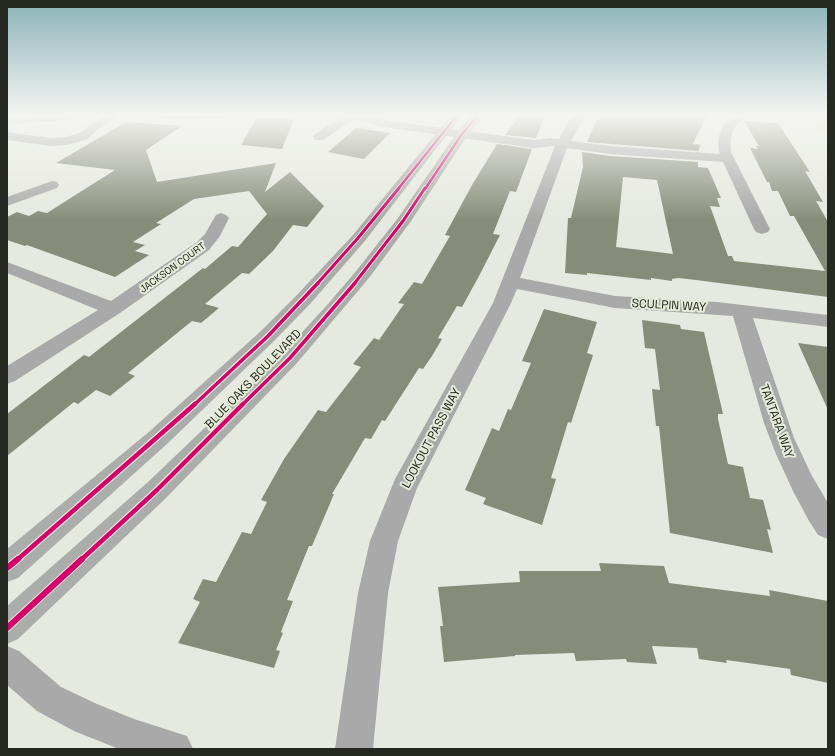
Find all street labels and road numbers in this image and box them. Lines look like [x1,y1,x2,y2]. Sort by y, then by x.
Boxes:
street label: JACKSON COURT [137,239,208,296]
street label: SCULPIN WAY [631,295,707,315]
street label: BLUE OAKS BOULEVARD [201,326,305,432]
street label: TANTARA WAY [756,382,798,461]
street label: LOOKOUT PASS WAY [398,385,464,491]

